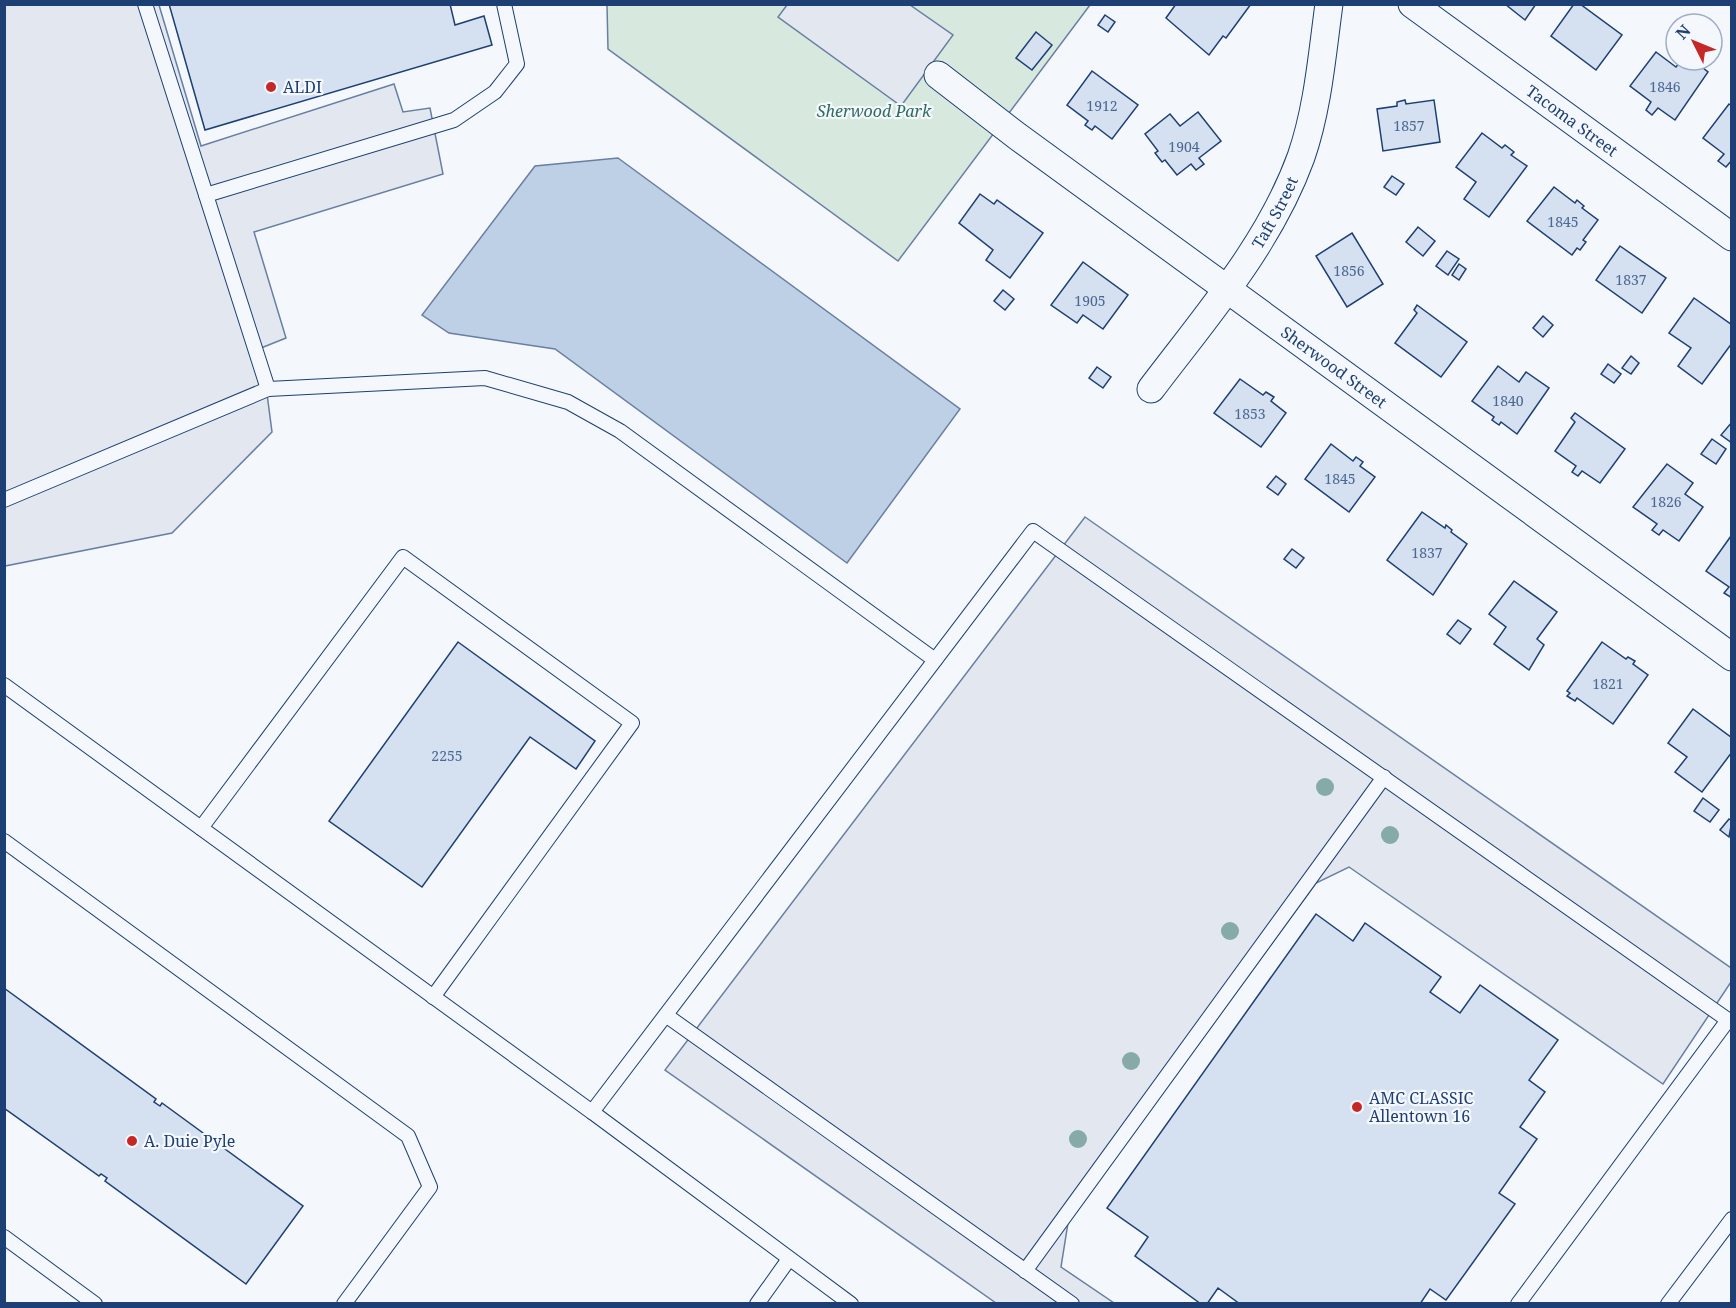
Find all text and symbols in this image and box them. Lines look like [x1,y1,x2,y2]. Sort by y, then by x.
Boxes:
north arrow [1664,12,1724,72]
text: N [1671,19,1696,44]
place label: ALDI [283,76,322,98]
house number: 1846 [1649,77,1681,96]
marker: ALDI [264,80,278,94]
street label: Tacoma Street [1522,80,1623,162]
house number: 1912 [1086,96,1118,115]
park label: Sherwood Park [817,100,932,122]
house number: 1857 [1393,116,1425,135]
house number: 1904 [1168,137,1200,156]
street label: Taft Street [1247,173,1303,253]
house number: 1845 [1547,212,1579,231]
house number: 1856 [1333,261,1365,280]
house number: 1837 [1615,270,1647,289]
house number: 1905 [1074,291,1106,310]
street label: Sherwood Street [1277,321,1392,413]
house number: 1840 [1492,391,1524,410]
house number: 1853 [1234,404,1266,423]
house number: 1845 [1324,469,1356,488]
house number: 1826 [1650,492,1682,511]
house number: 1837 [1411,543,1443,562]
house number: 1821 [1592,674,1624,693]
house number: 2255 [431,746,463,765]
place label: AMC CLASSIC Allentown 16 [1369,1087,1474,1127]
marker: AMC CLASSIC Allentown 16 [1350,1100,1364,1114]
place label: A. Duie Pyle [144,1130,235,1152]
marker: A. Duie Pyle [125,1134,139,1148]

